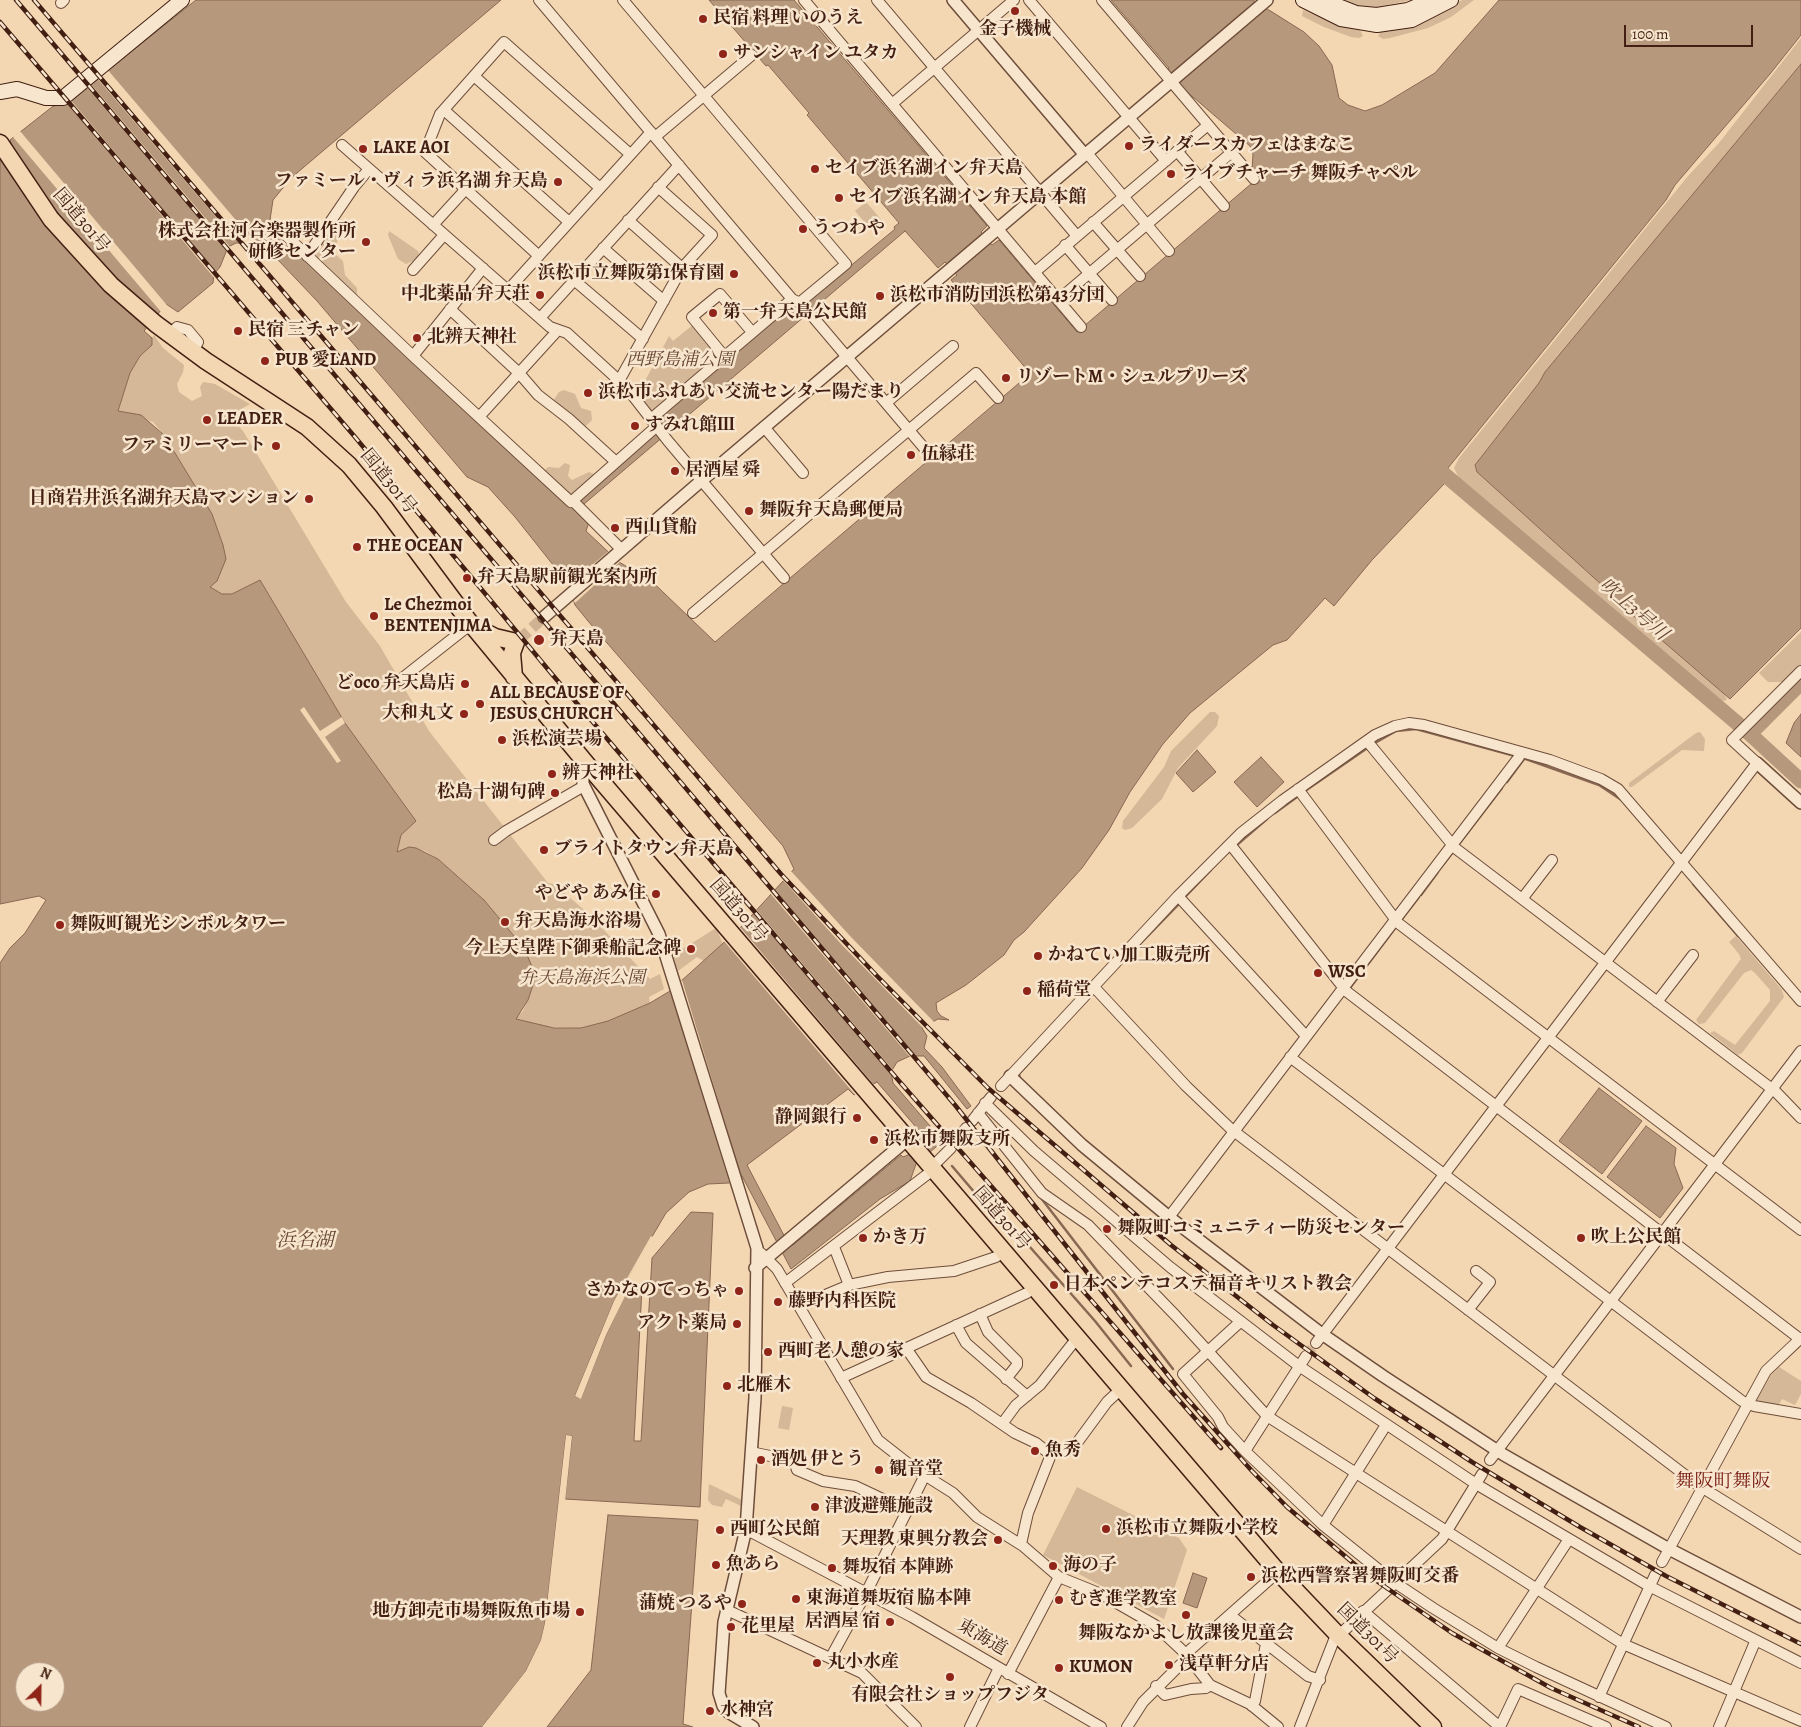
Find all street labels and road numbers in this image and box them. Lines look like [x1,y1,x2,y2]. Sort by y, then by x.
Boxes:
street label: 国道301号 [48,184,114,258]
street label: 国道301号 [355,445,421,519]
street label: 国道301号 [705,875,771,947]
street label: 国道301号 [968,1183,1034,1255]
street label: 国道301号 [1332,1599,1402,1669]
street label: 東海道 [953,1615,1011,1661]

